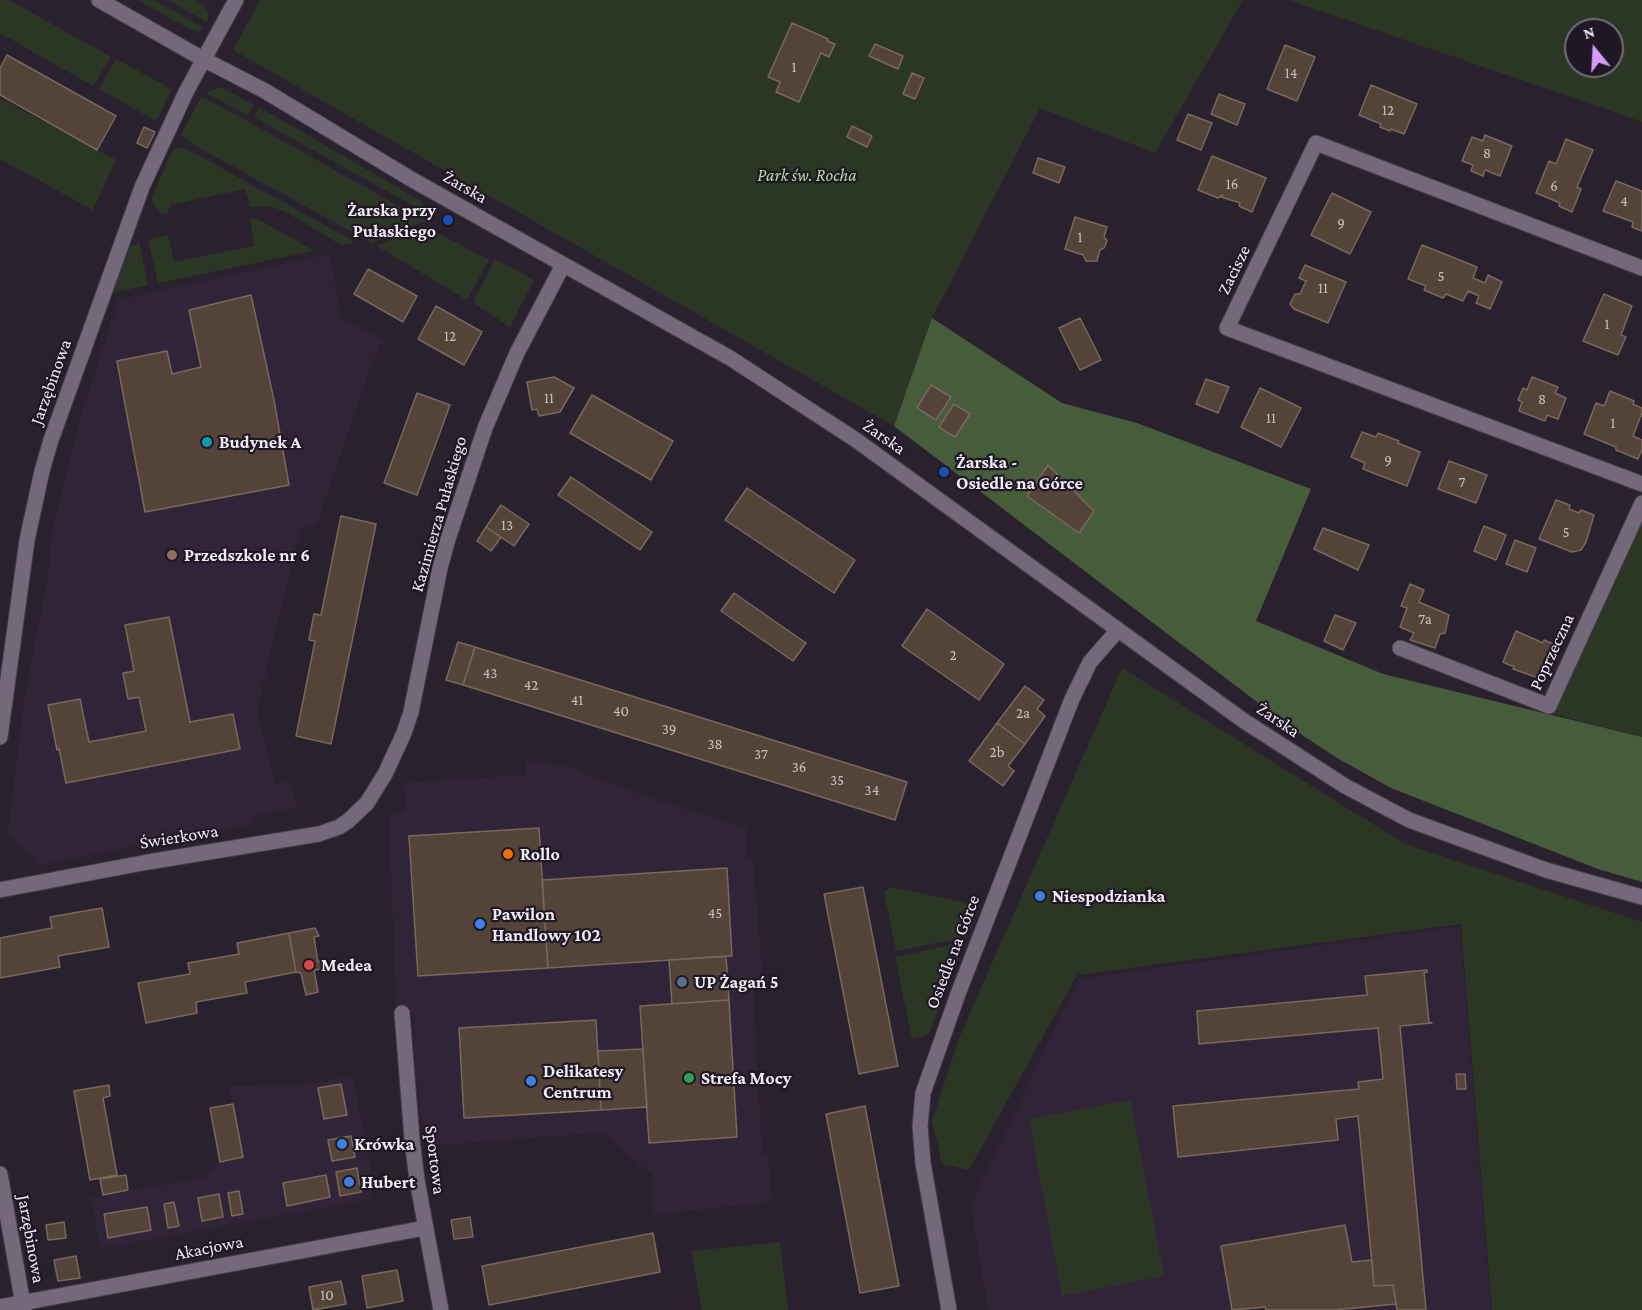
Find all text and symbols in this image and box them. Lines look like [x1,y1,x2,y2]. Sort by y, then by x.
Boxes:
north arrow [1564,18,1624,78]
text: N [1581,23,1597,42]
house number: 1 [792,58,796,76]
house number: 14 [1285,64,1297,82]
house number: 12 [1382,101,1394,119]
house number: 8 [1483,144,1491,162]
park label: Park św. Rocha [757,164,857,186]
street label: Żarska [439,166,491,208]
house number: 16 [1226,175,1238,193]
house number: 6 [1550,177,1558,195]
house number: 4 [1620,192,1628,210]
place label: Żarska przy Pułaskiego [347,199,436,242]
marker: Żarska przy Pułaskiego [441,213,455,227]
house number: 9 [1337,214,1345,232]
house number: 1 [1078,228,1082,246]
street label: Zacisze [1213,242,1255,298]
house number: 5 [1437,267,1445,285]
house number: 11 [1318,279,1328,297]
house number: 1 [1605,315,1609,333]
house number: 12 [444,327,456,345]
street label: Jarzębinowa [26,336,76,428]
house number: 11 [544,389,554,407]
house number: 8 [1538,390,1546,408]
house number: 11 [1266,409,1276,427]
street label: Żarska [858,414,910,460]
house number: 1 [1611,414,1615,432]
place label: Budynek A [219,431,301,453]
street label: Kazimierza Pułaskiego [406,434,472,594]
marker: Budynek A [200,435,214,449]
place label: Żarska - Osiedle na Górce [956,451,1083,494]
house number: 9 [1384,451,1392,469]
marker: Żarska - Osiedle na Górce [937,465,951,479]
house number: 7 [1459,473,1465,491]
house number: 13 [501,516,513,534]
house number: 5 [1562,523,1570,541]
place label: Przedszkole nr 6 [184,544,310,566]
marker: Przedszkole nr 6 [165,548,179,562]
house number: 7a [1418,610,1432,628]
street label: Poprzeczna [1525,610,1579,694]
house number: 2 [949,646,957,664]
house number: 43 [483,664,497,682]
house number: 42 [524,676,538,694]
house number: 41 [571,691,583,709]
street label: Żarska [1252,698,1304,742]
house number: 40 [613,702,629,720]
house number: 2a [1016,704,1030,722]
house number: 39 [662,720,676,738]
house number: 38 [707,735,723,753]
house number: 2b [990,743,1004,761]
house number: 37 [754,745,768,763]
house number: 36 [792,758,806,776]
house number: 35 [830,771,844,789]
house number: 34 [865,781,879,799]
street label: Świerkowa [138,820,220,854]
place label: Rollo [520,843,560,865]
marker: Rollo [501,847,515,861]
place label: Niespodzianka [1052,885,1165,907]
marker: Niespodzianka [1033,889,1047,903]
street label: Osiedle na Górce [921,892,985,1012]
place label: Pawilon Handlowy 102 [492,903,601,946]
house number: 45 [708,904,722,922]
marker: Pawilon Handlowy 102 [473,917,487,931]
place label: Medea [321,954,372,976]
marker: Medea [302,958,316,972]
place label: UP Żagań 5 [694,971,779,993]
marker: UP Żagań 5 [675,975,689,989]
place label: Delikatesy Centrum [543,1060,623,1102]
place label: Strefa Mocy [701,1067,791,1089]
marker: Strefa Mocy [682,1071,696,1085]
marker: Delikatesy Centrum [524,1074,538,1088]
street label: Sportowa [420,1124,450,1196]
place label: Krówka [354,1133,414,1155]
marker: Krówka [335,1137,349,1151]
place label: Hubert [361,1171,415,1193]
marker: Hubert [342,1175,356,1189]
street label: Jarzębinowa [13,1193,49,1285]
street label: Akacjowa [173,1231,245,1265]
house number: 10 [320,1286,334,1304]

